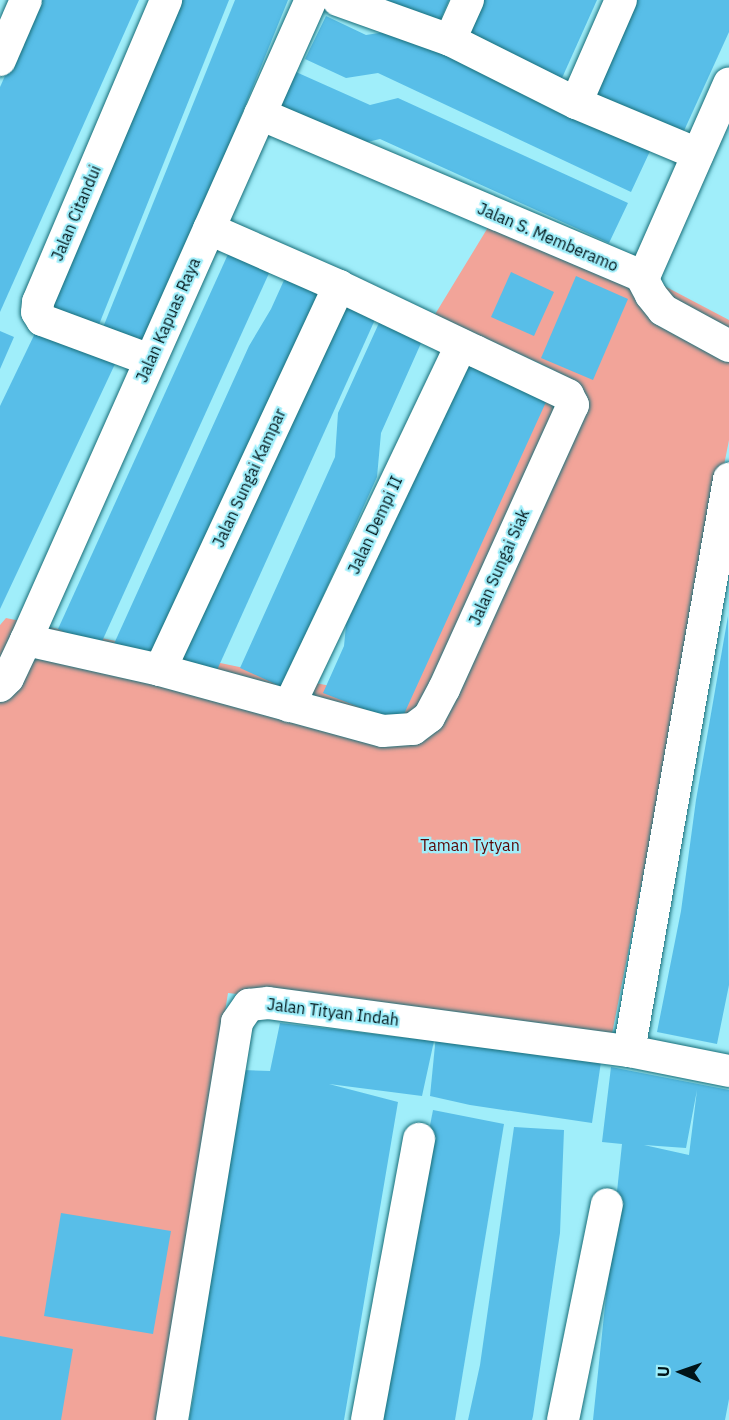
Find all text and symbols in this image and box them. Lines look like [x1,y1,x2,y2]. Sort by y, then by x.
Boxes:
street label: Jalan Citandui [47,162,105,264]
street label: Jalan S. Memberamo [475,199,621,275]
street label: Jalan Kapuas Raya [132,255,204,385]
street label: Jalan Sungai Kampar [208,406,290,550]
street label: Jalan Dempi II [344,473,406,577]
street label: Jalan Sungai Siak [465,506,533,628]
park label: Taman Tytyan [420,835,520,855]
street label: Jalan Tityan Indah [266,994,400,1030]
north arrow [651,1342,711,1402]
text: U [653,1365,673,1377]

